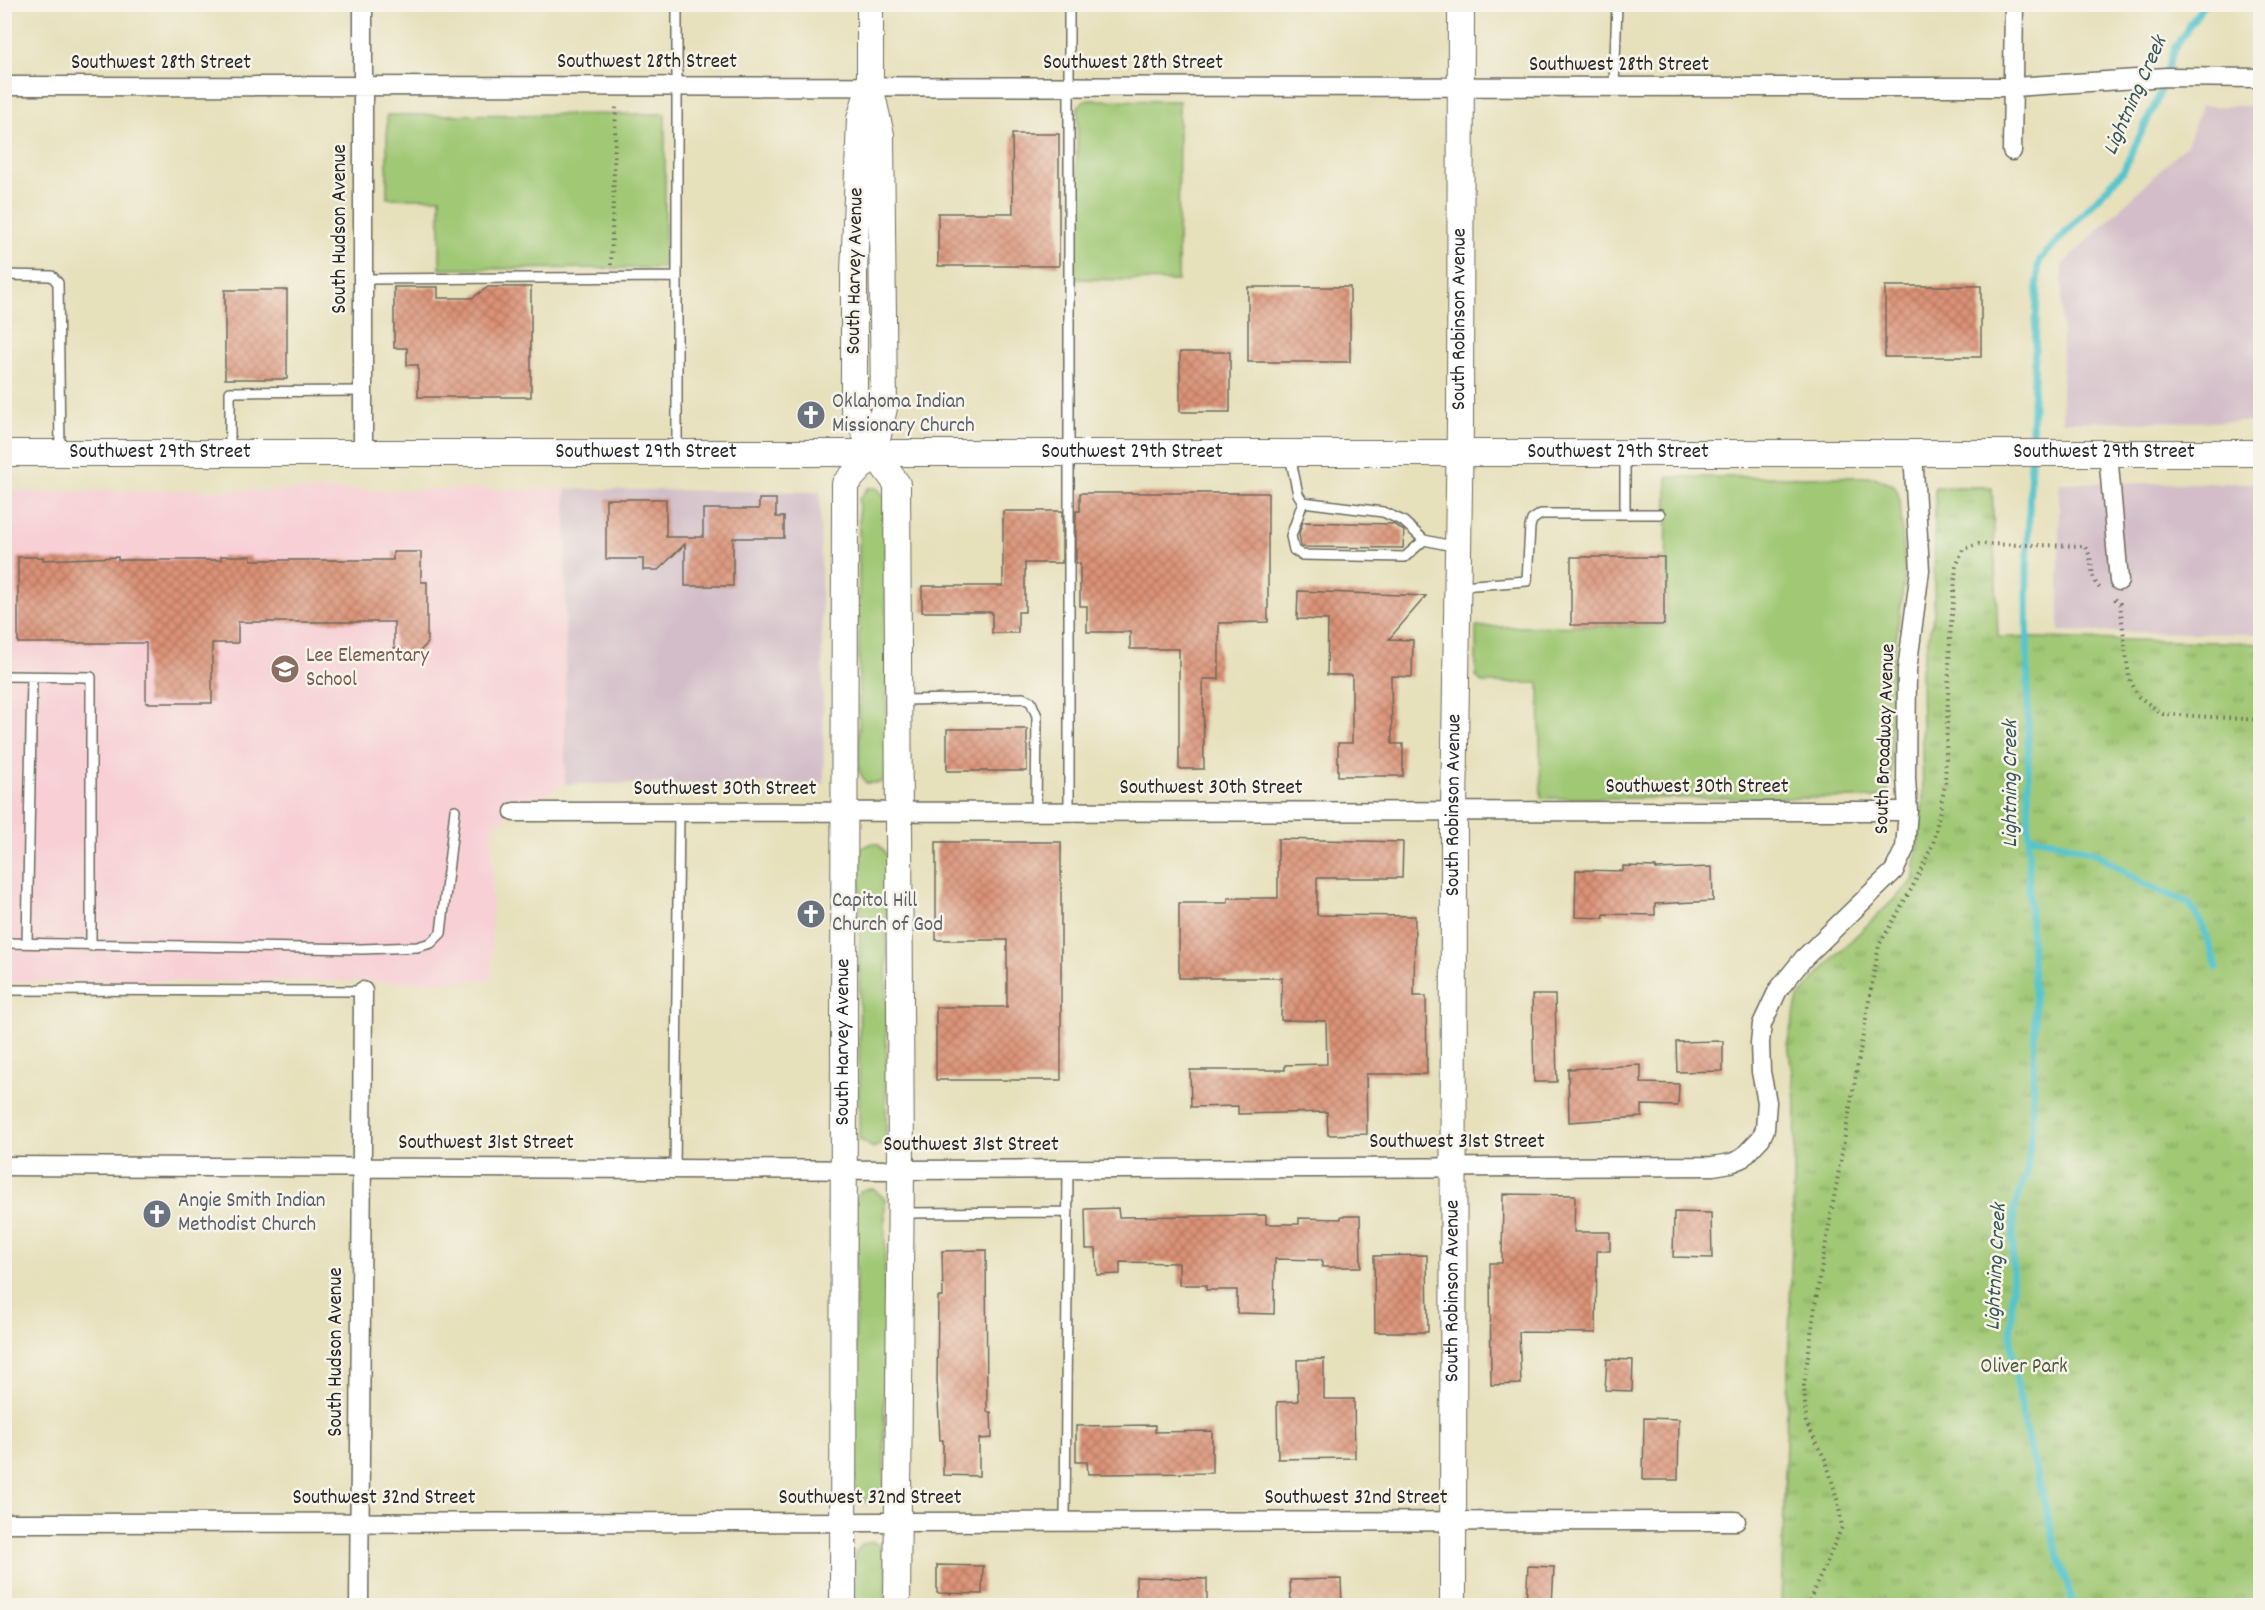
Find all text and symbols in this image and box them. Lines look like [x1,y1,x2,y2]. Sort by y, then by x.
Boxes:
water label: Lightning Creek [2096,30,2177,160]
street label: Southwest 28th Street [557,48,737,78]
street label: Southwest 28th Street [71,49,251,79]
street label: Southwest 28th Street [1043,49,1223,79]
street label: Southwest 28th Street [1529,51,1709,81]
street label: South Hudson Avenue [326,144,356,314]
street label: South Harvey Avenue [840,187,872,355]
street label: South Robinson Avenue [1445,228,1475,410]
place label: Oklahoma Indian Missionary Church [832,388,975,442]
church icon: Oklahoma Indian Missionary Church [795,399,827,431]
street label: Southwest 29th Street [69,438,251,468]
street label: Southwest 29th Street [555,438,737,468]
street label: Southwest 29th Street [1041,438,1223,468]
street label: Southwest 29th Street [1527,438,1709,468]
street label: Southwest 29th Street [2013,438,2195,468]
place label: Lee Elementary School [306,642,429,696]
street label: South Broadway Avenue [1868,643,1904,835]
school or university icon: Lee Elementary School [269,653,301,685]
street label: South Robinson Avenue [1439,714,1471,896]
water label: Lightning Creek [1996,718,2027,848]
street label: Southwest 30th Street [1605,773,1789,803]
street label: Southwest 30th Street [1119,774,1303,804]
street label: Southwest 30th Street [633,775,817,805]
place label: Capitol Hill Church of God [832,887,943,941]
church icon: Capitol Hill Church of God [795,898,827,930]
street label: South Harvey Avenue [829,958,859,1126]
street label: Southwest 31st Street [1369,1128,1545,1158]
street label: Southwest 31st Street [398,1129,574,1159]
street label: Southwest 31st Street [883,1131,1059,1161]
place label: Angie Smith Indian Methodist Church [178,1187,325,1241]
church icon: Angie Smith Indian Methodist Church [141,1198,173,1230]
street label: South Robinson Avenue [1438,1200,1469,1382]
water label: Lightning Creek [1978,1201,2016,1331]
street label: South Hudson Avenue [322,1267,352,1437]
park label: Oliver Park [1980,1353,2068,1383]
street label: Southwest 32nd Street [292,1484,476,1514]
street label: Southwest 32nd Street [778,1484,962,1514]
street label: Southwest 32nd Street [1264,1484,1448,1514]

